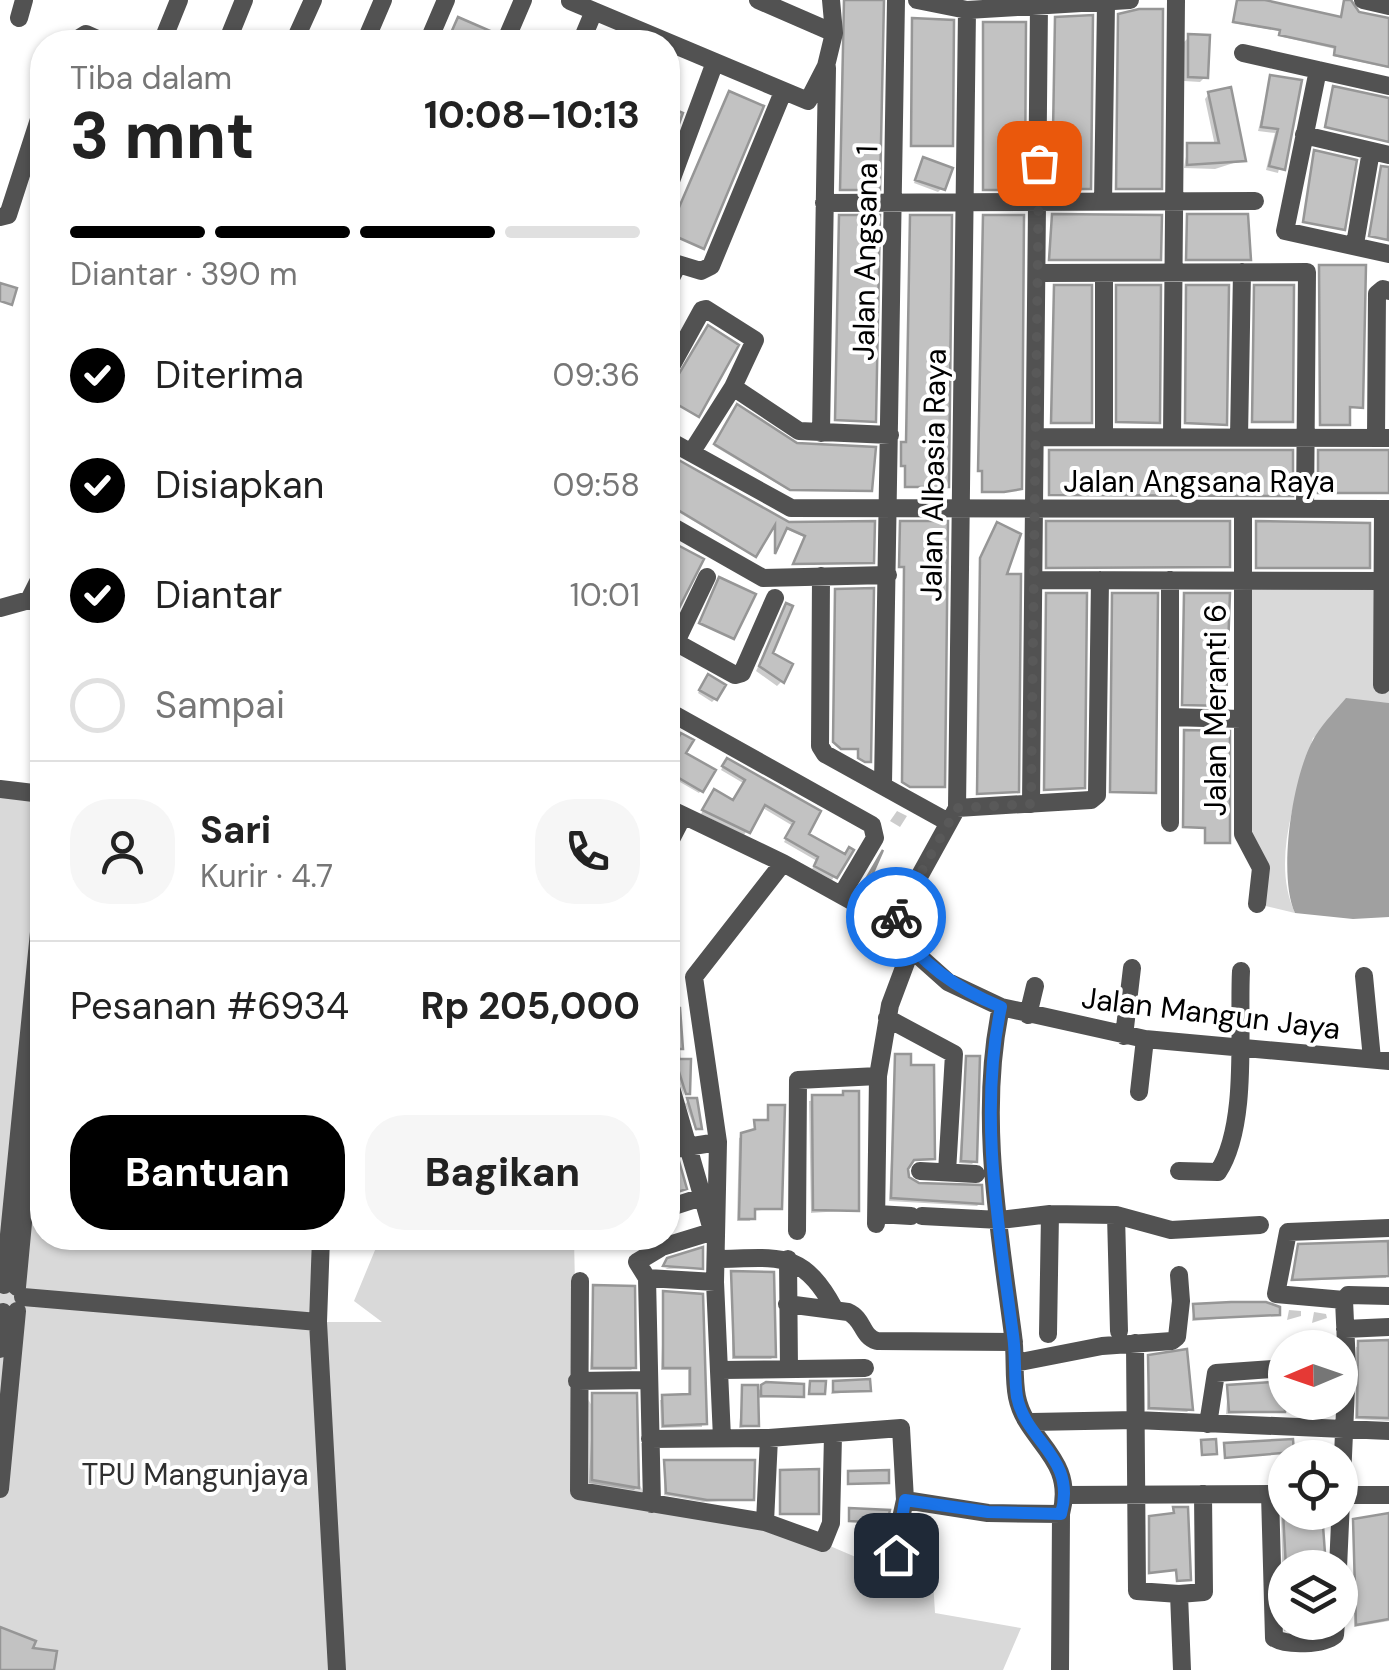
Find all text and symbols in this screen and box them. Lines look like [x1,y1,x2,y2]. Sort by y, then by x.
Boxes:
text: Tiba dalam [70,57,232,99]
text: 10:08–10:13 [424,90,640,140]
text: 3 mnt [70,94,255,178]
pin [997,121,1082,206]
icon: bag [1012,136,1067,191]
street label: Jalan Angsana 1 [844,145,886,361]
text: Diantar · 390 m [70,253,298,295]
icon: check [70,348,125,403]
street label: Jalan Albasia Raya [911,348,955,602]
text: Diterima [155,350,304,400]
text: 09:36 [553,354,640,396]
icon: check [70,458,125,513]
text: Disiapkan [155,460,324,510]
street label: Jalan Angsana Raya [1063,462,1335,501]
text: 09:58 [553,464,640,506]
icon: check [70,568,125,623]
text: Diantar [155,570,282,620]
text: 10:01 [570,574,640,616]
street label: Jalan Meranti 6 [1196,604,1235,816]
text: Sampai [155,680,285,730]
button: person [70,799,175,904]
button: phone [535,799,640,904]
text: Sari [200,805,271,855]
text: Kurir · 4.7 [200,855,333,897]
courier [846,867,946,967]
icon: bike [869,890,924,945]
street label: Jalan Mangun Jaya [1079,978,1343,1048]
text: Pesanan #6934 [70,981,349,1031]
text: Rp 205,000 [420,981,640,1031]
button: Bantuan [70,1115,345,1230]
button: Bagikan [365,1115,640,1230]
north arrow [1268,1330,1358,1420]
map controls [1268,1330,1358,1640]
button: locate [1268,1440,1358,1530]
park label: TPU Mangunjaya [81,1455,309,1494]
pin [854,1513,939,1598]
icon: home [869,1528,924,1583]
button: layers [1268,1550,1358,1640]

